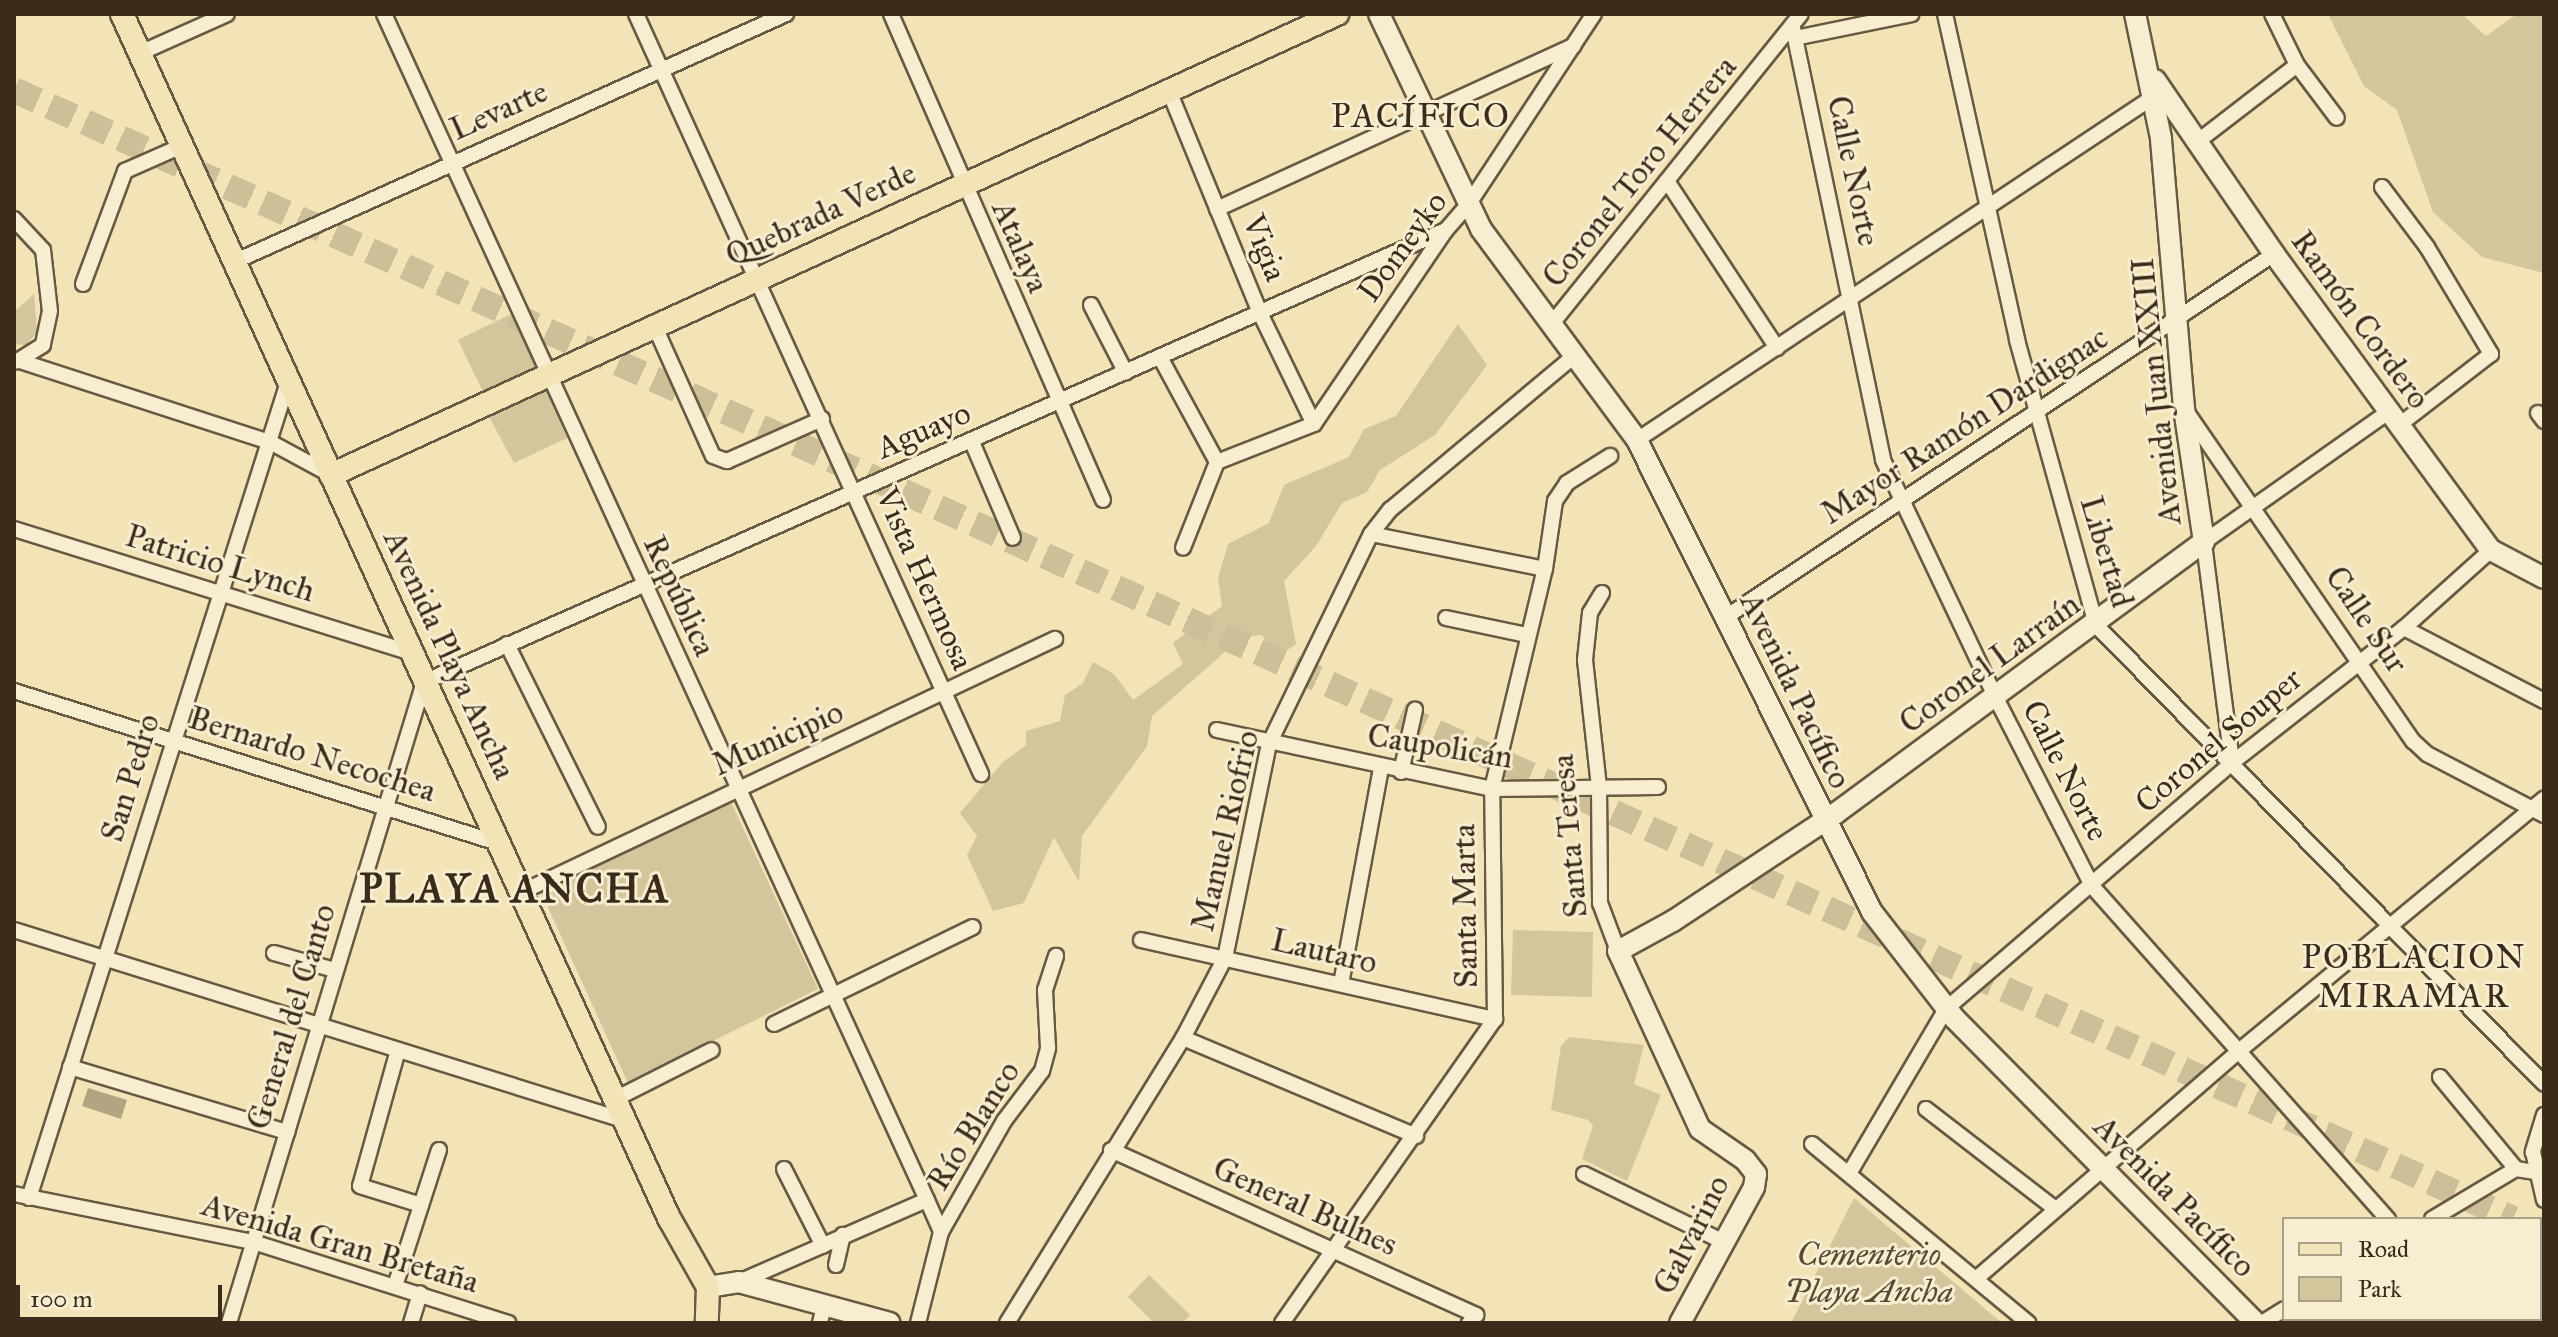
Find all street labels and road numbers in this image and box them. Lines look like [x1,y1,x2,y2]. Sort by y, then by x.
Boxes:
street label: Coronel Toro Herrera [1535,49,1745,295]
street label: Levarte [444,73,554,149]
street label: Calle Norte [1818,93,1888,249]
street label: Quebrada Verde [720,154,922,276]
street label: Domeyko [1350,184,1456,310]
street label: Atalaya [983,195,1057,299]
street label: Vigia [1233,209,1295,287]
street label: Ramón Cordero [2282,223,2438,417]
street label: Avenida Juan XXIII [2124,255,2190,527]
street label: Mayor Ramón Dardignac [1814,319,2116,533]
street label: Aguayo [871,394,977,468]
street label: Vista Hermosa [867,482,981,676]
street label: Libertad [2071,492,2141,612]
street label: Patricio Lynch [121,517,319,611]
street label: Avenida Playa Ancha [375,525,523,785]
street label: República [634,530,724,662]
street label: Calle Sur [2316,559,2416,681]
street label: Coronel Larraín [1892,586,2088,742]
street label: Avenida Pacífico [1731,587,1859,795]
street label: Coronel Souper [2128,660,2310,822]
street label: Municipio [707,693,849,785]
street label: Calle Norte [2013,694,2117,848]
street label: Bernardo Necochea [184,699,440,811]
street label: San Pedro [93,710,169,846]
street label: Caupolicán [1365,717,1515,777]
street label: Manuel Riofrio [1184,727,1268,935]
street label: Santa Teresa [1544,753,1596,919]
street label: Santa Marta [1445,824,1487,988]
street label: General del Canto [239,900,345,1134]
street label: Lautaro [1267,921,1381,983]
street label: Río Blanco [919,1054,1029,1198]
street label: Avenida Pacífico [2085,1108,2263,1286]
street label: General Bulnes [1207,1149,1403,1265]
street label: Galvarino [1646,1169,1738,1301]
street label: Avenida Gran Bretaña [197,1186,483,1302]

